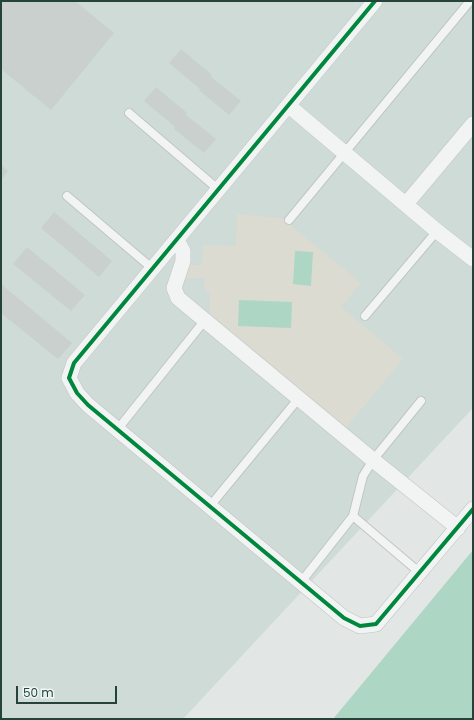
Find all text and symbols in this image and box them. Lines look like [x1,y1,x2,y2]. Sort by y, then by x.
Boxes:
scale bar [18,678,119,704]
text: 50 m [23,684,54,701]

